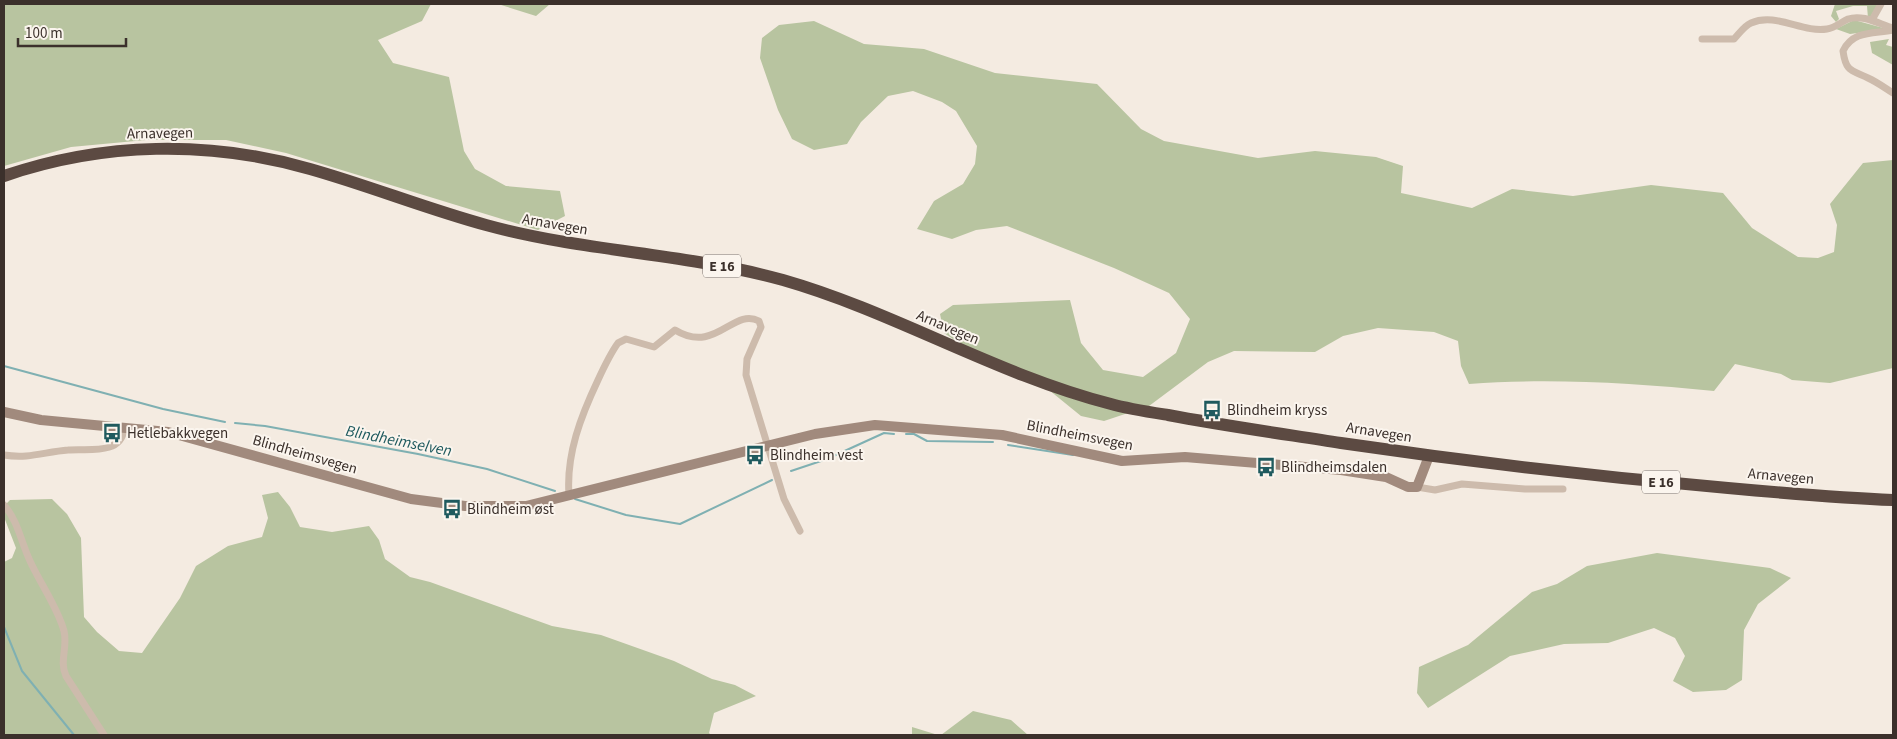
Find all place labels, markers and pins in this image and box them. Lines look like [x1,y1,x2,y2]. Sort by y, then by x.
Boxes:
bus stop icon: Blindheim kryss [1201,399,1223,421]
place label: Blindheim kryss [1227,400,1327,421]
bus stop icon: Hetlebakkvegen [101,422,123,444]
place label: Hetlebakkvegen [127,423,228,444]
bus stop icon: Blindheim vest [744,444,766,466]
place label: Blindheim vest [770,445,863,466]
bus stop icon: Blindheimsdalen [1255,456,1277,478]
place label: Blindheimsdalen [1281,457,1387,478]
bus stop icon: Blindheim øst [441,498,463,520]
place label: Blindheim øst [467,499,554,520]

